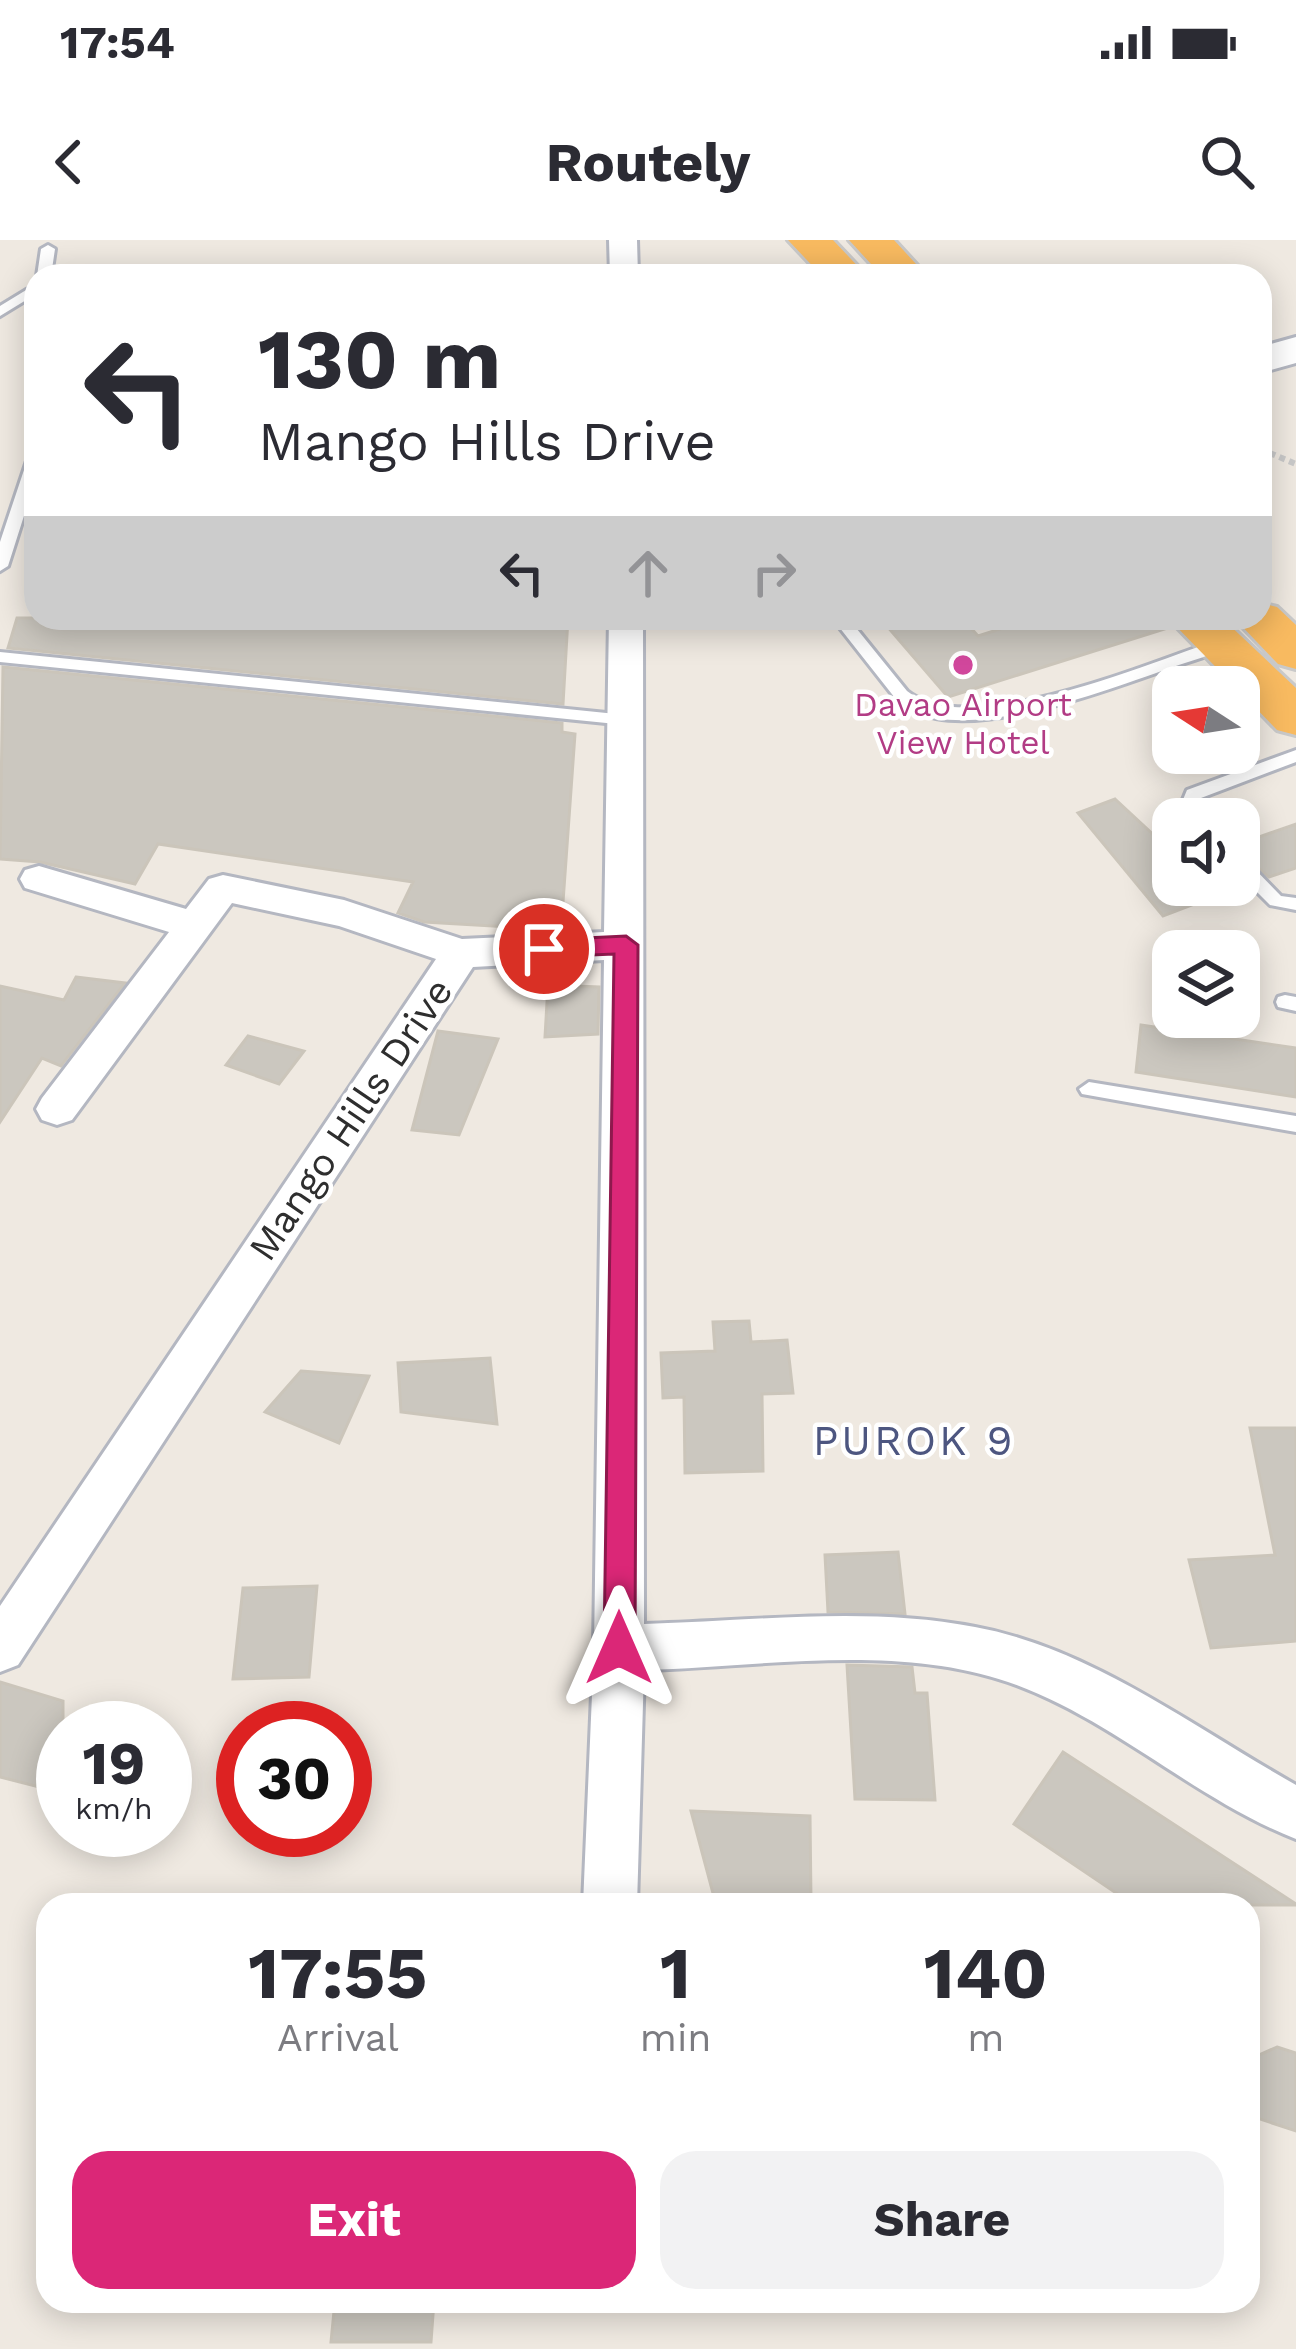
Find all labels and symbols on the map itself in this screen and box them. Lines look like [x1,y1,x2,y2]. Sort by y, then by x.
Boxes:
marker: Davao Airport View Hotel [950,652,976,678]
north arrow [1152,666,1260,774]
place label: Davao Airport View Hotel [854,685,1072,762]
pin [493,898,595,1000]
street label: Mango Hills Drive [239,970,461,1269]
district label: PUROK 9 [813,1416,1015,1465]
position arrow [556,1585,682,1711]
speed limit sign: 30 [216,1701,372,1857]

